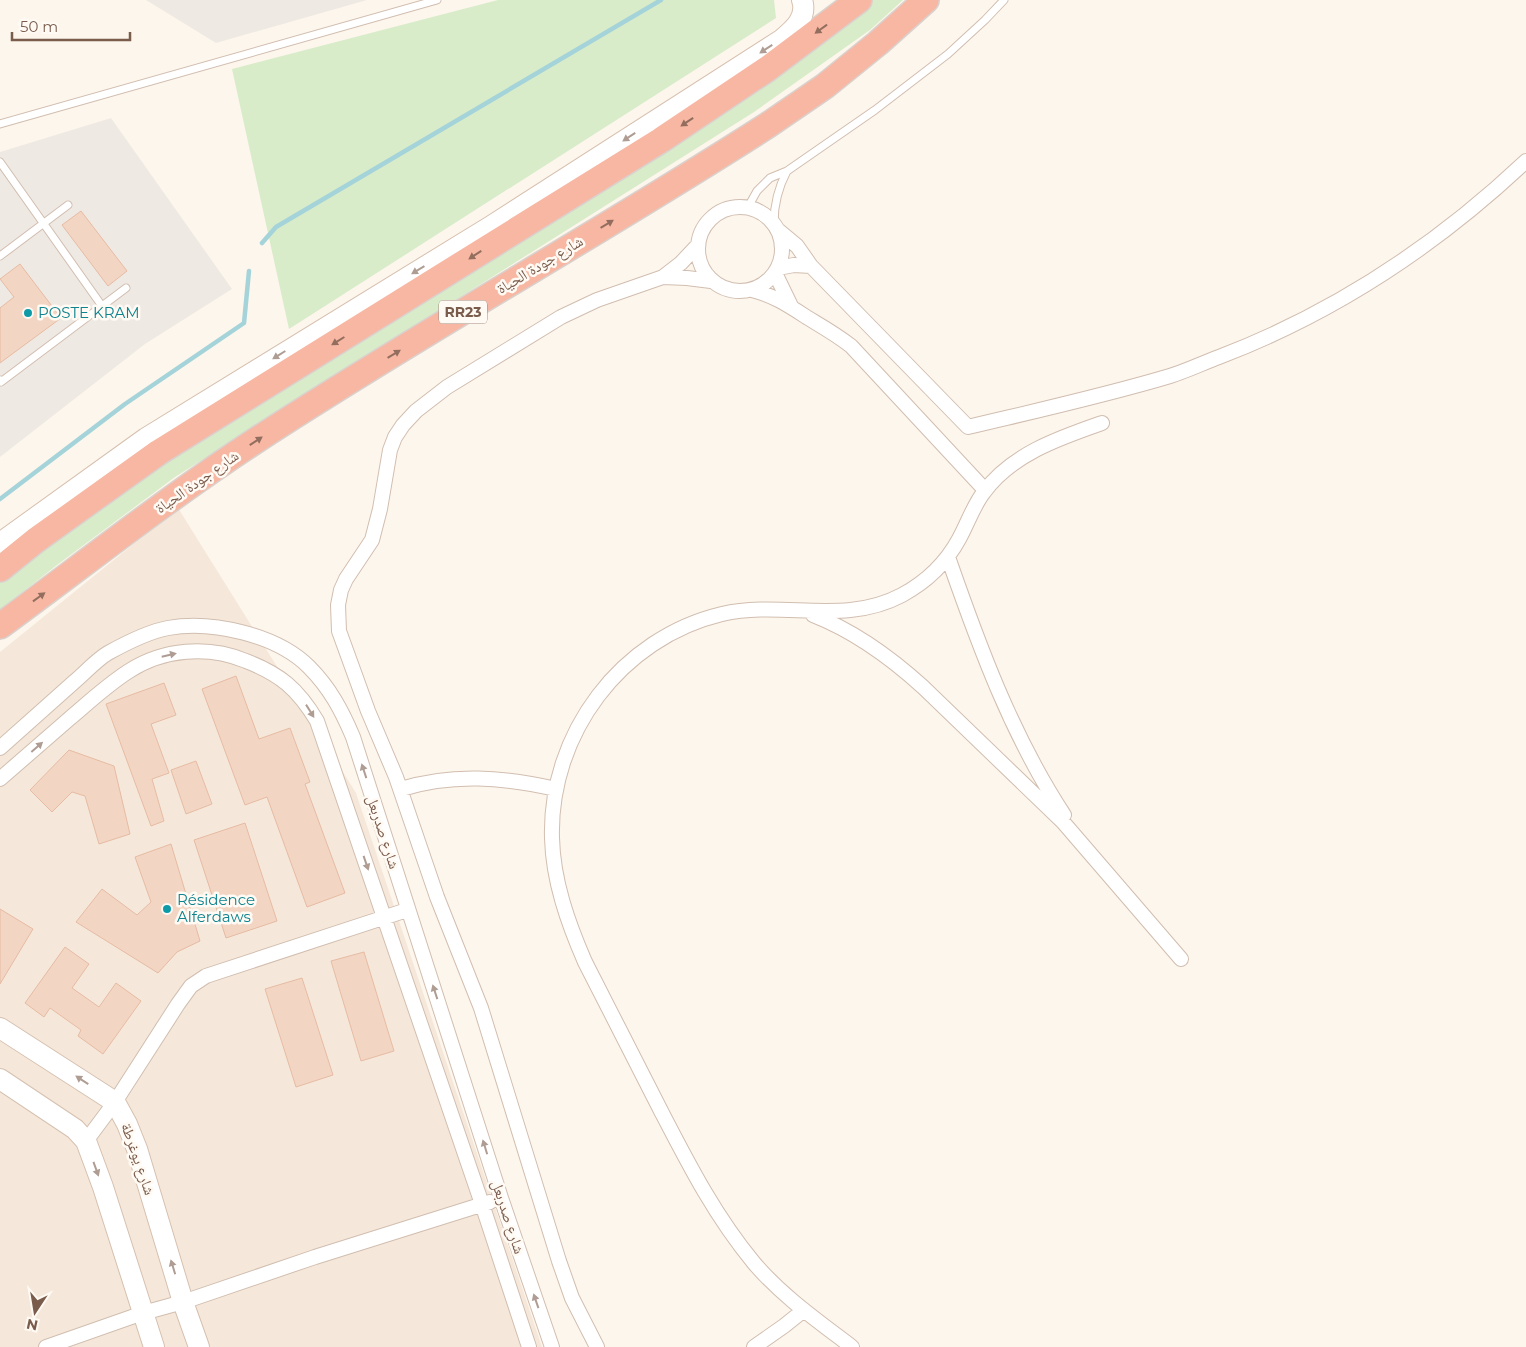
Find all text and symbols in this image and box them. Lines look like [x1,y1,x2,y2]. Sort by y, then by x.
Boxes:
scale bar [12,10,130,42]
text: 50 m [20,17,58,36]
one-way arrow [814,24,827,34]
one-way arrow [759,45,773,54]
one-way arrow [680,117,694,127]
one-way arrow [623,133,636,142]
one-way arrow [601,220,614,229]
street label: شارع جودة الحياة [493,231,587,299]
one-way arrow [469,250,482,260]
one-way arrow [411,266,424,275]
road number: RR23 [439,300,487,324]
place label: POSTE KRAM [38,303,140,322]
marker: POSTE KRAM [22,307,34,319]
one-way arrow [331,337,344,346]
one-way arrow [388,350,401,359]
one-way arrow [273,351,286,360]
one-way arrow [250,436,263,446]
street label: شارع جودة الحياة [151,446,243,518]
one-way arrow [32,592,46,602]
one-way arrow [161,651,176,659]
one-way arrow [306,704,315,717]
one-way arrow [30,742,43,753]
one-way arrow [359,763,367,778]
street label: شارع صدربعل [362,793,404,872]
one-way arrow [362,856,370,871]
place label: Résidence Alferdaws [177,890,255,926]
marker: Résidence Alferdaws [161,903,173,915]
one-way arrow [431,984,439,999]
one-way arrow [75,1075,89,1085]
street label: شارع يوغرطة [116,1120,160,1198]
one-way arrow [481,1139,488,1154]
one-way arrow [92,1162,100,1177]
street label: شارع صدربعل [487,1178,529,1257]
one-way arrow [168,1260,176,1275]
north arrow [10,1287,60,1337]
one-way arrow [532,1293,540,1308]
text: N [25,1315,40,1335]

